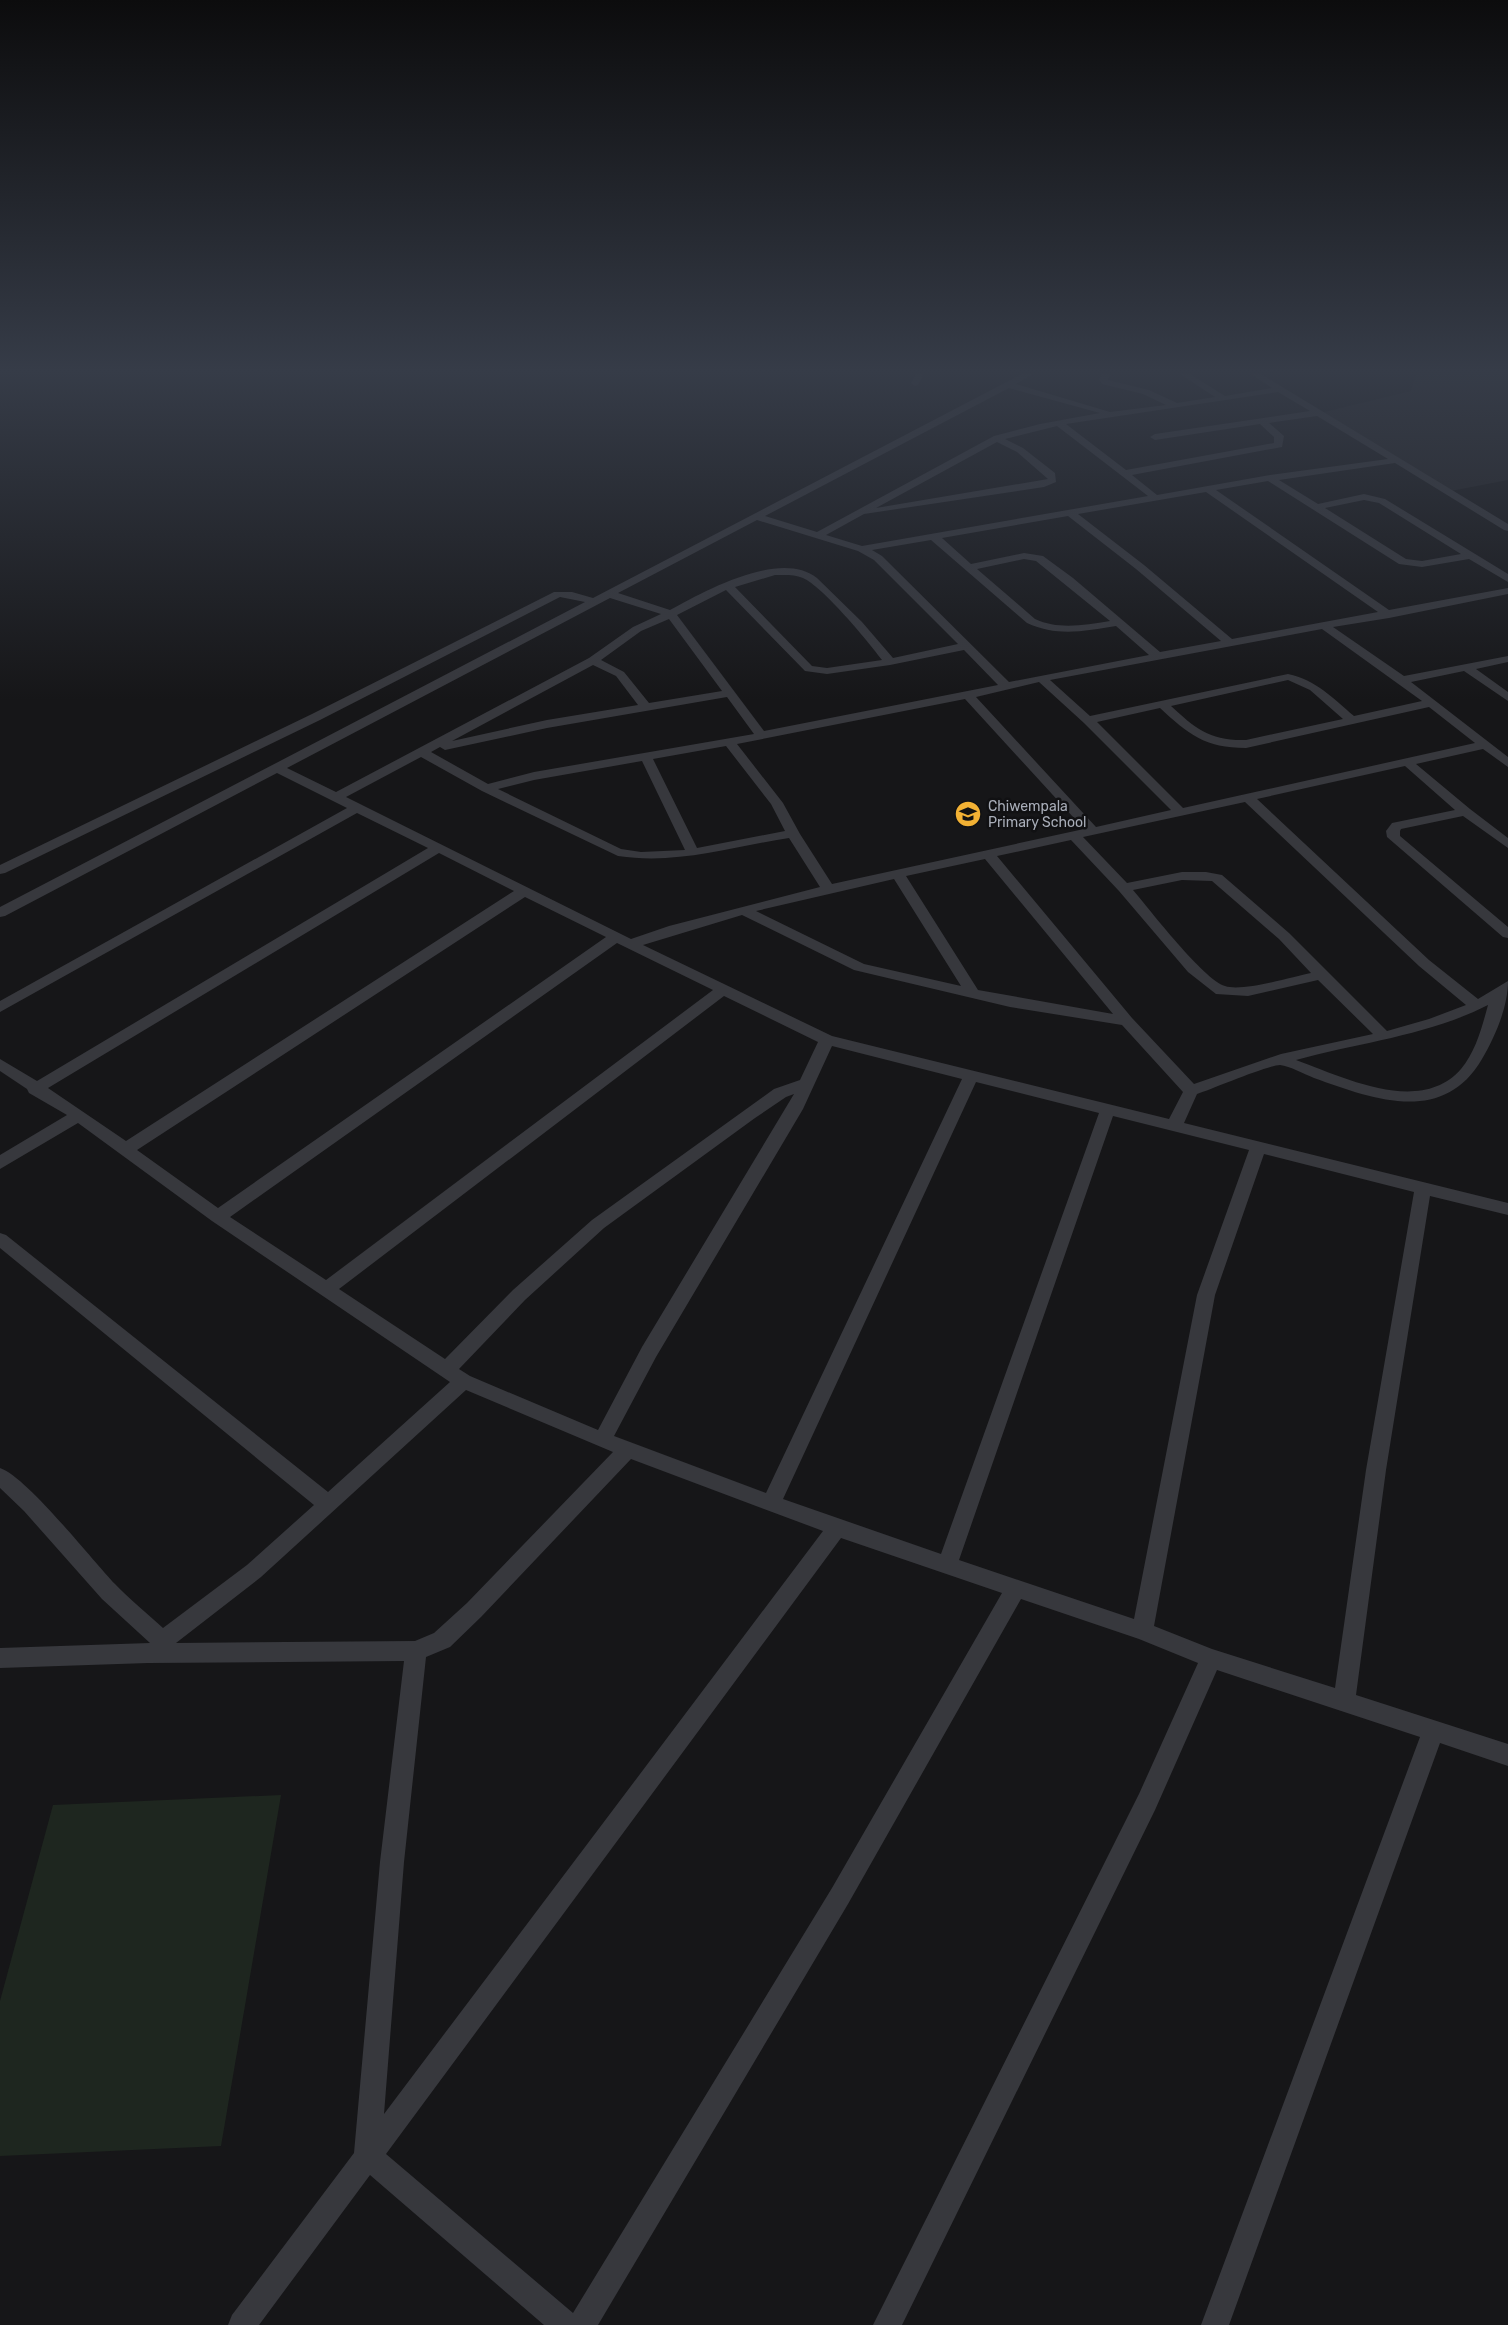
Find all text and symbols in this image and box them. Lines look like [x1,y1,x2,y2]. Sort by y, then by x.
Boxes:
place label: Chiwempala Primary School [988,798,1086,831]
school or university icon: Chiwempala Primary School [953,799,983,829]

